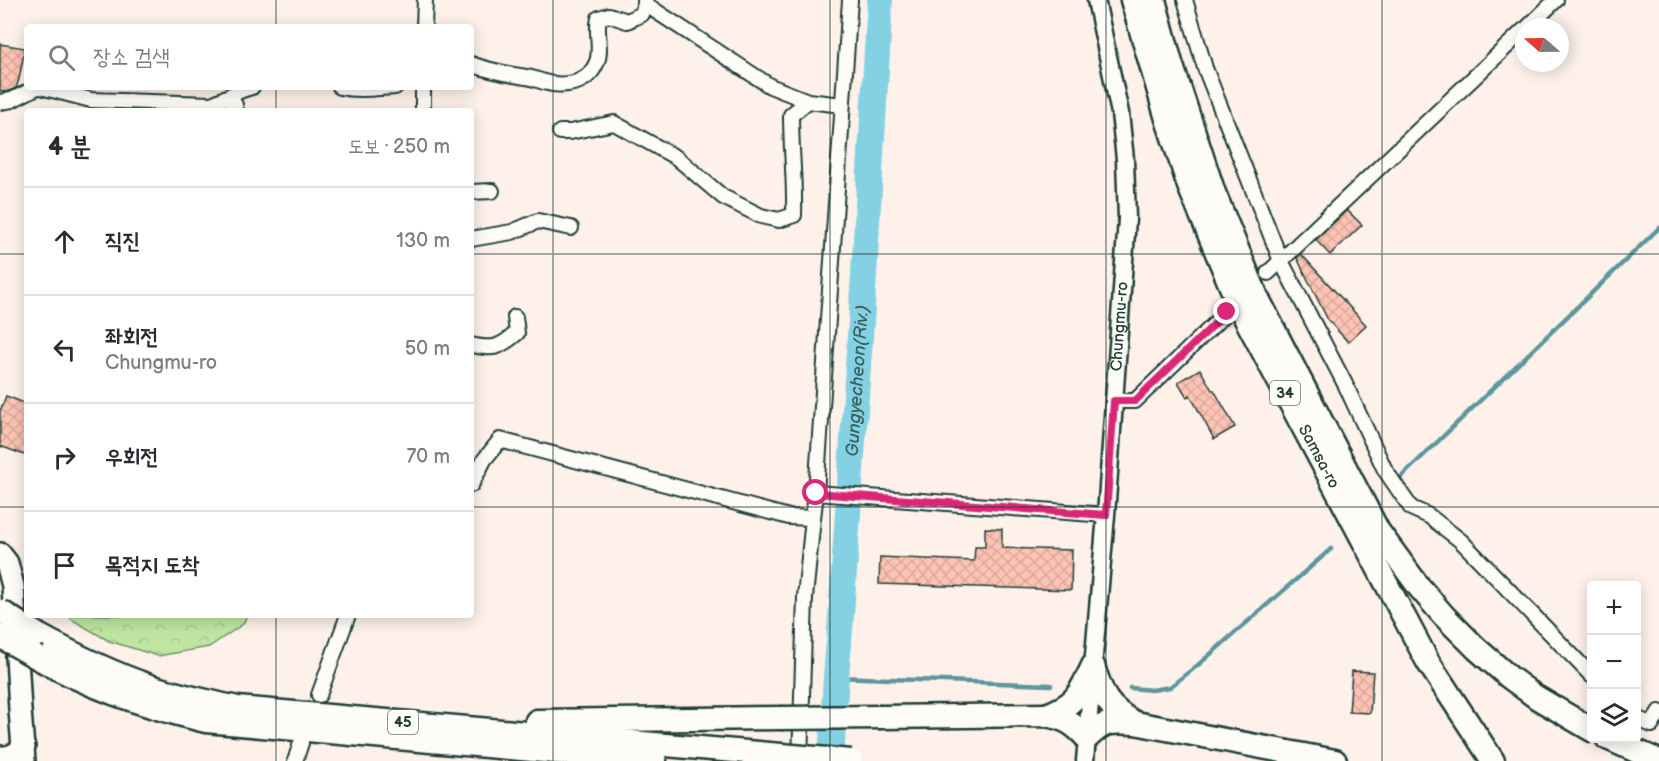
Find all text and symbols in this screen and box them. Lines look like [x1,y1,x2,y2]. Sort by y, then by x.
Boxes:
north arrow [1515,18,1569,72]
search box [24,24,474,90]
icon: search [45,41,78,74]
text: 장소 검색 [93,44,170,71]
text: 4 분 [48,132,91,163]
text: 도보 · 250 m [348,135,450,159]
icon: ahead [48,225,81,258]
text: 직진 [105,228,140,255]
text: 130 m [396,229,450,253]
street label: Chungmu-ro [1107,281,1132,372]
route end [1213,298,1239,324]
water label: Gungyecheon(Riv.) [841,304,873,457]
text: 좌회전 [105,324,158,351]
icon: left [48,333,81,366]
text: 50 m [405,337,450,361]
text: Chungmu-ro [105,351,217,375]
road number: 34 [1270,381,1300,405]
street label: Samsa-ro [1294,421,1344,492]
icon: right [48,441,81,474]
text: 우회전 [105,444,158,471]
text: 70 m [406,445,450,469]
route start [802,479,828,505]
icon: arrive [48,549,81,582]
text: 목적지 도착 [105,552,199,579]
map controls [1587,581,1641,743]
button: + [1587,581,1641,635]
button: − [1587,635,1641,689]
button: layers [1587,689,1641,743]
road number: 45 [388,710,418,734]

